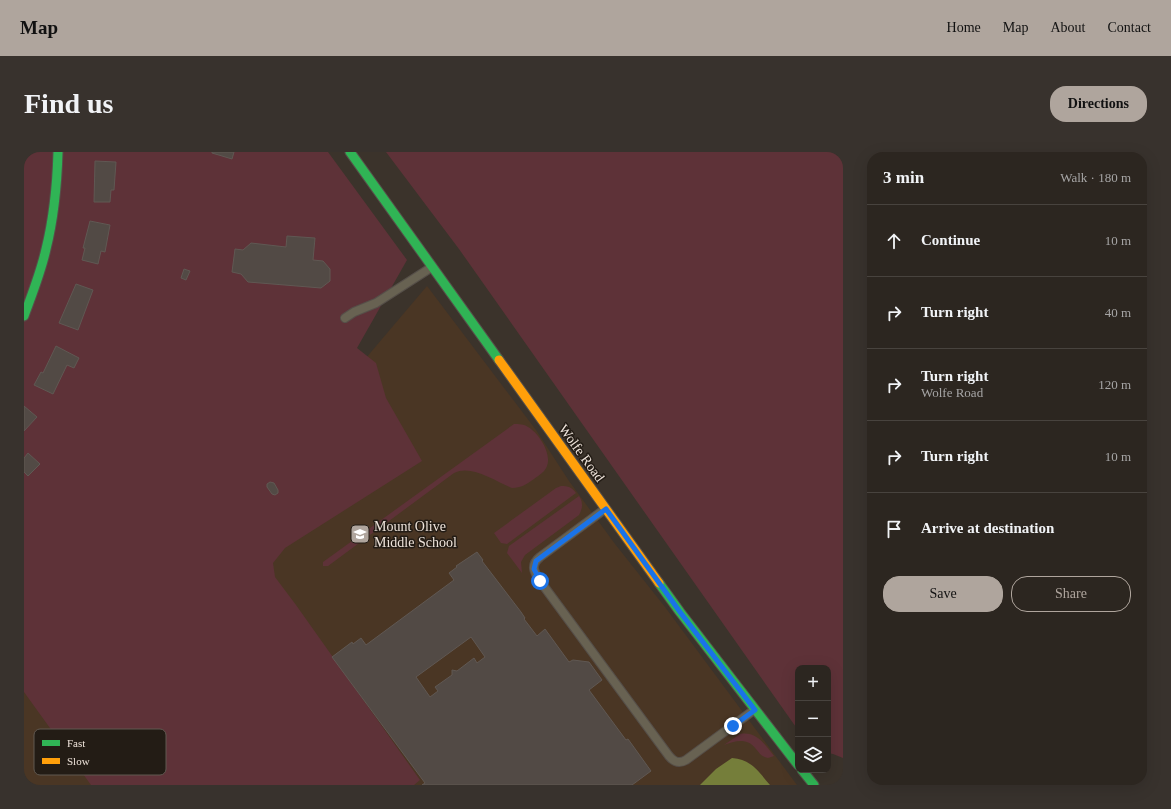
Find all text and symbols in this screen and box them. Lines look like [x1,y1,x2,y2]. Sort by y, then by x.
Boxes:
text: Map [20,17,58,38]
text: Home [947,20,981,35]
text: Map [1003,20,1028,35]
text: About [1050,20,1085,35]
text: Contact [1107,20,1151,35]
button: Directions [1050,86,1147,122]
text: Find us [24,88,114,119]
text: 3 min [883,168,924,187]
text: Walk · 180 m [1060,170,1131,185]
icon: ahead [883,230,905,252]
text: Continue [921,232,980,248]
text: 10 m [1105,233,1131,248]
icon: right [883,302,905,324]
text: Turn right [921,304,988,320]
text: 40 m [1105,305,1131,320]
text: Turn right [921,368,988,384]
icon: right [883,374,905,396]
text: 120 m [1098,377,1131,392]
text: Wolfe Road [921,385,983,400]
street label: Wolfe Road [556,422,607,485]
icon: right [883,446,905,468]
text: Turn right [921,448,988,464]
text: 10 m [1105,449,1131,464]
icon: arrive [883,518,905,540]
place label: Mount Olive Middle School [374,519,457,550]
text: Arrive at destination [921,520,1054,536]
school or university icon: Mount Olive Middle School [349,523,371,545]
route start [531,572,549,590]
button: Save [883,576,1003,612]
button: Share [1011,576,1131,612]
map controls [795,665,831,773]
button: + [795,665,831,701]
button: − [795,701,831,737]
route end [724,717,742,735]
legend [34,729,166,775]
text: Fast [67,737,85,749]
button: layers [795,737,831,773]
text: Slow [67,755,90,767]

